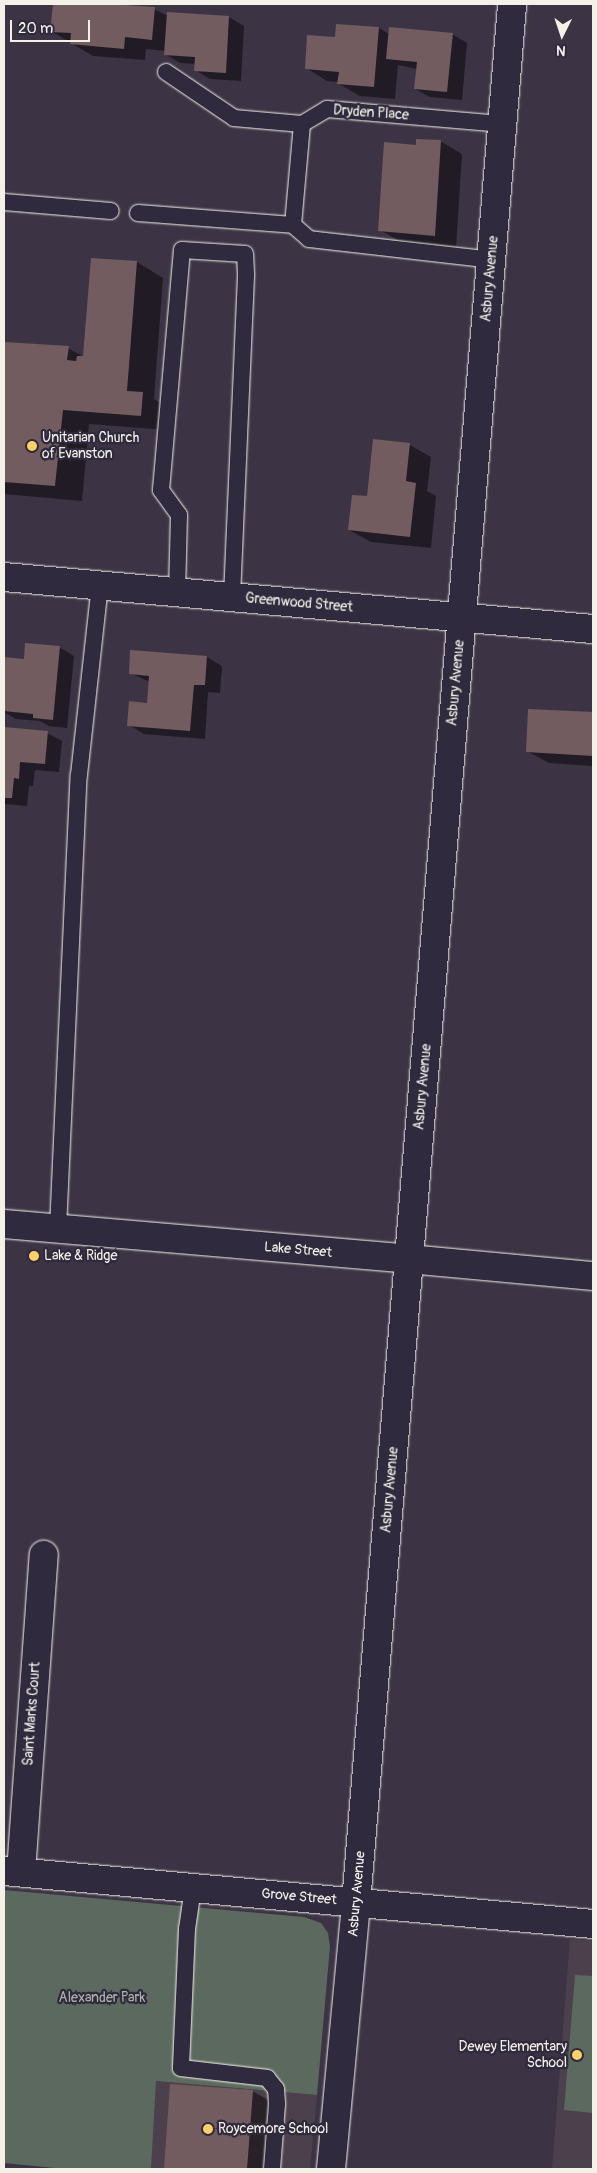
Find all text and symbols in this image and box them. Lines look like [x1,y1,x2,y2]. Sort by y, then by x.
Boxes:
scale bar [12,10,92,42]
north arrow [537,10,587,60]
text: 20 m [18,19,53,38]
text: N [556,42,566,59]
street label: Dryden Place [333,102,409,124]
street label: Asbury Avenue [478,235,502,323]
place label: Unitarian Church of Evanston [42,430,139,462]
marker: Unitarian Church of Evanston [26,440,38,452]
street label: Greenwood Street [245,590,353,616]
street label: Asbury Avenue [444,639,468,727]
street label: Asbury Avenue [411,1043,435,1131]
street label: Lake Street [263,1239,333,1261]
place label: Lake & Ridge [44,1248,117,1264]
marker: Lake & Ridge [28,1250,40,1262]
street label: Asbury Avenue [378,1446,402,1534]
street label: Saint Marks Court [20,1662,44,1766]
street label: Asbury Avenue [345,1850,369,1938]
street label: Grove Street [261,1885,337,1909]
park label: Alexander Park [59,1990,145,2006]
place label: Dewey Elementary School [459,2039,567,2072]
marker: Dewey Elementary School [571,2049,583,2061]
place label: Roycemore School [218,2121,328,2137]
marker: Roycemore School [202,2123,214,2135]

